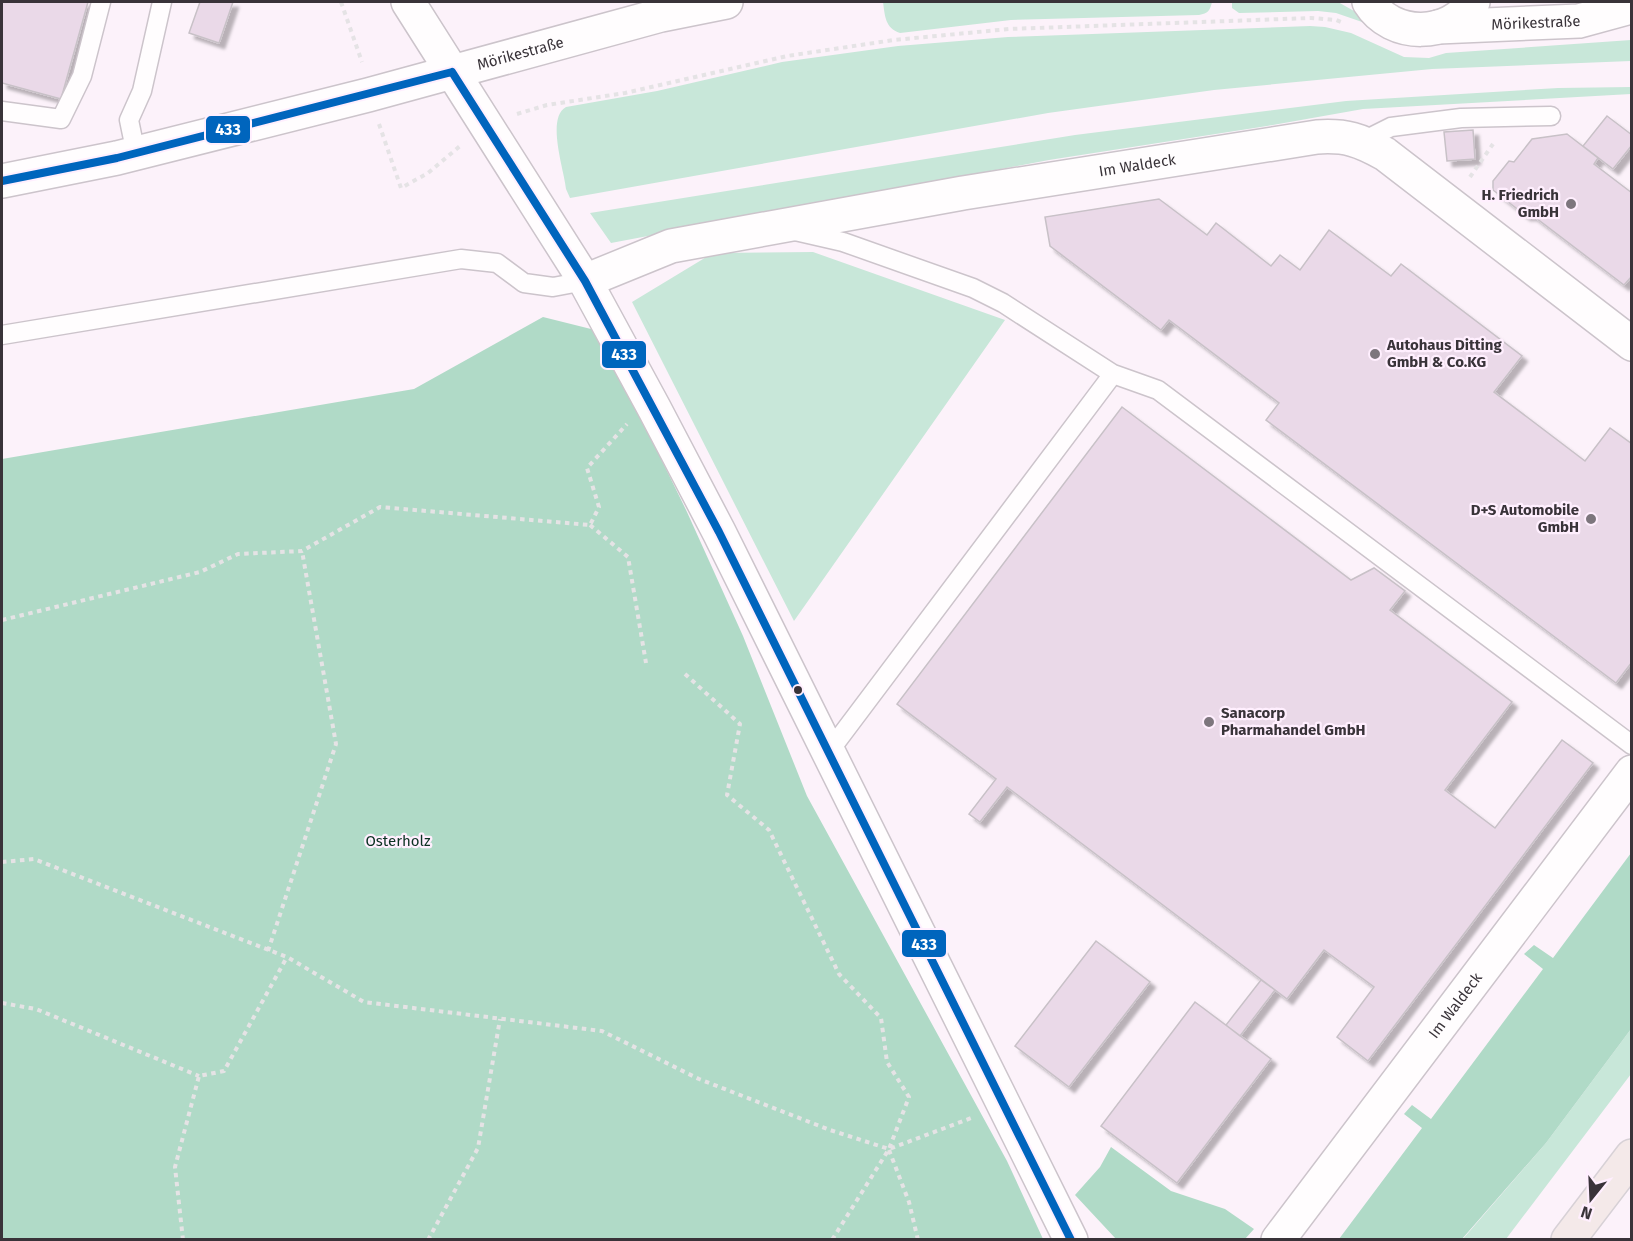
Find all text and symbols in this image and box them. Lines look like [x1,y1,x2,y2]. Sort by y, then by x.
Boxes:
street label: Mörikestraße [1491,12,1581,34]
street label: Mörikestraße [475,33,566,74]
line badge: 433 [205,115,251,144]
text: 433 [215,120,241,139]
street label: Im Waldeck [1097,150,1177,180]
place label: H. Friedrich GmbH [1481,186,1559,221]
marker: H. Friedrich GmbH [1564,197,1578,211]
place label: Autohaus Ditting GmbH & Co.KG [1386,336,1502,371]
line badge: 433 [601,340,647,369]
text: 433 [611,345,637,364]
marker: Autohaus Ditting GmbH & Co.KG [1368,347,1382,361]
place label: D+S Automobile GmbH [1471,501,1579,536]
marker: D+S Automobile GmbH [1584,512,1598,526]
unlabelled marker [792,684,804,696]
place label: Sanacorp Pharmahandel GmbH [1221,704,1366,739]
marker: Sanacorp Pharmahandel GmbH [1202,715,1216,729]
park label: Osterholz [365,832,431,850]
line badge: 433 [901,929,947,958]
text: 433 [911,935,937,954]
street label: Im Waldeck [1425,969,1486,1042]
north arrow [1561,1169,1621,1229]
text: N [1579,1202,1594,1223]

